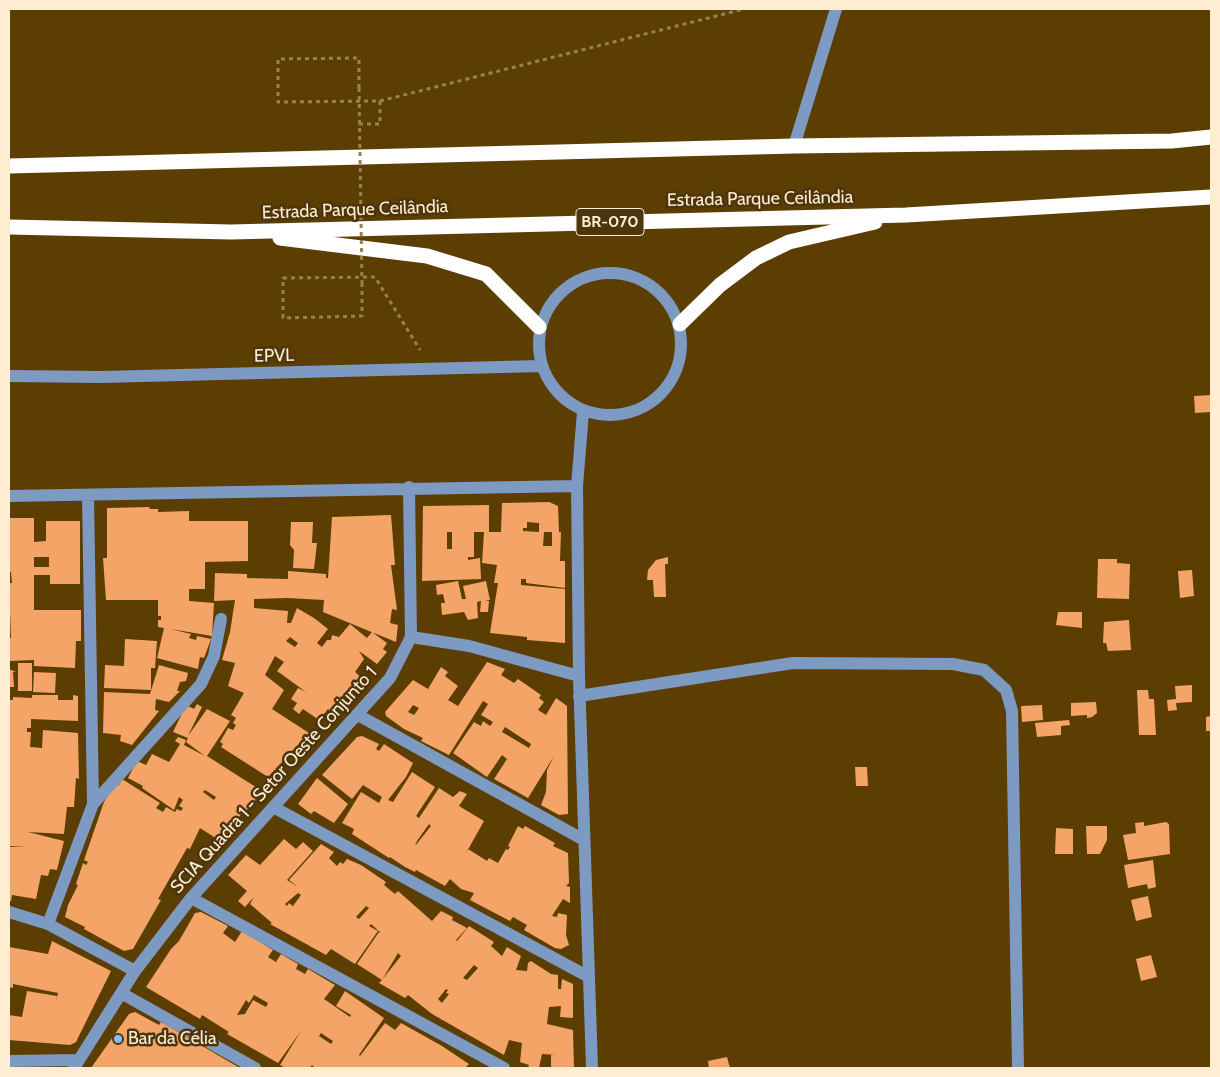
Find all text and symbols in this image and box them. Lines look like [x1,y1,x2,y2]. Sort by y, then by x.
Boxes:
street label: Estrada Parque Ceilândia [667,187,853,211]
street label: Estrada Parque Ceilândia [261,196,449,224]
road number: BR-070 [576,208,644,236]
street label: EPVL [254,345,294,367]
street label: SCIA Quadra 1 - Setor Oeste Conjunto 1 [166,662,382,898]
place label: Bar da Célia [128,1028,217,1050]
marker: Bar da Célia [112,1033,124,1045]

